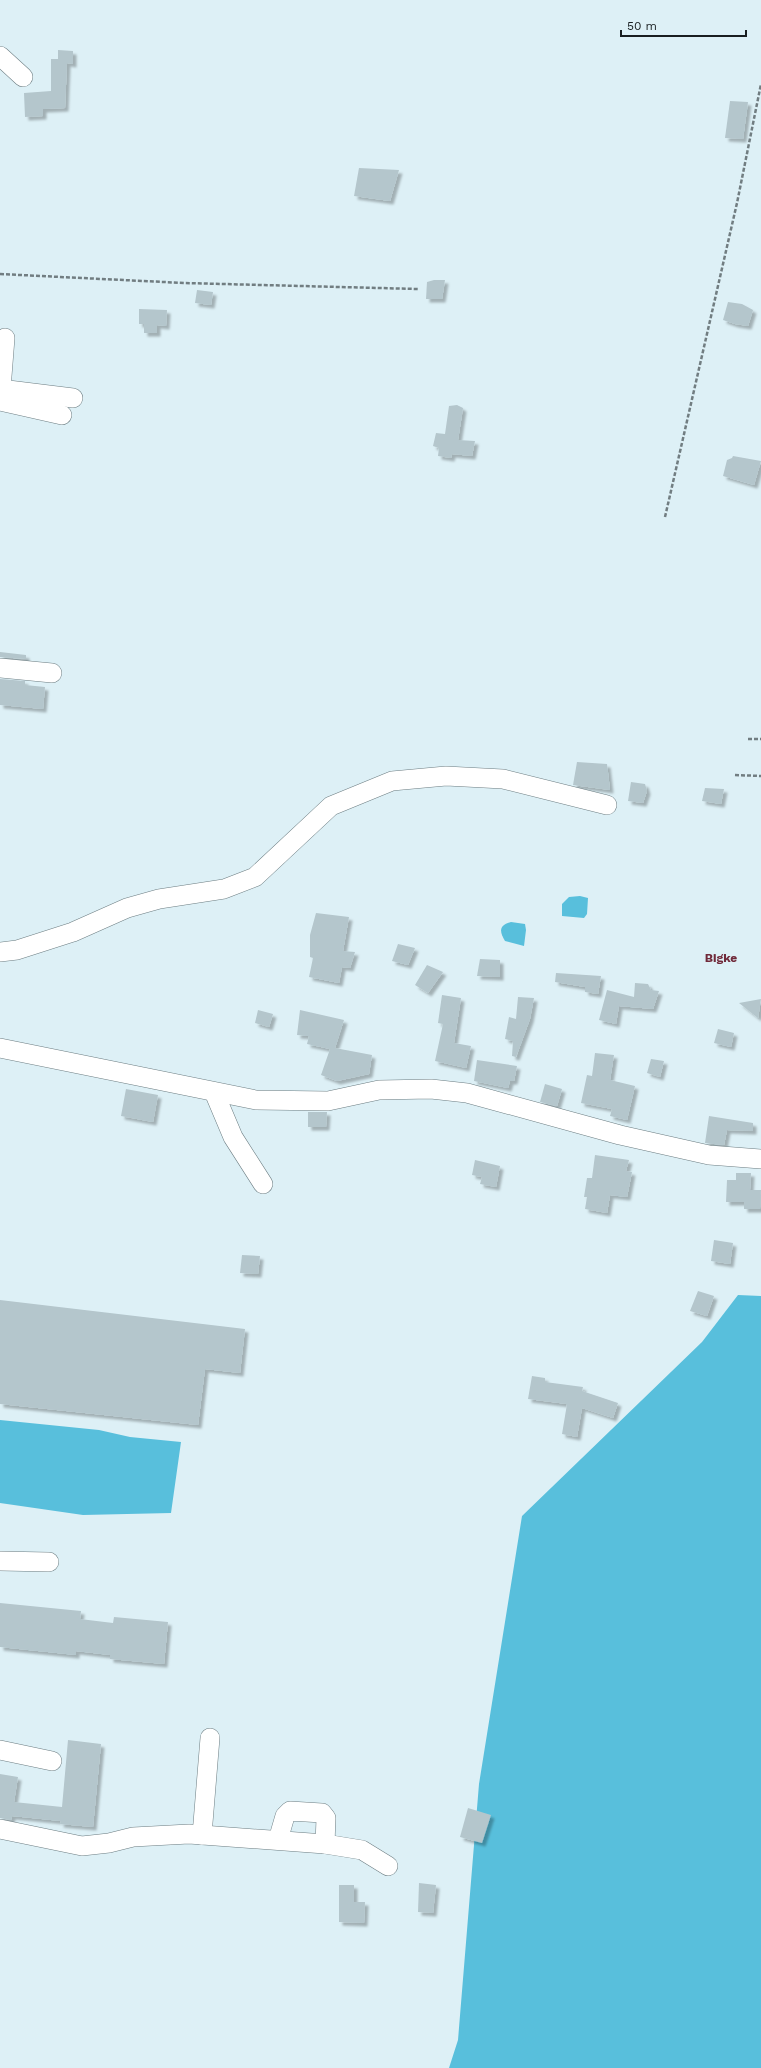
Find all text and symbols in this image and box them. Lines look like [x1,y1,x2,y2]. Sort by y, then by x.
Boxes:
scale bar [621,12,746,38]
text: 50 m [627,19,657,33]
district label: Bigke [705,951,737,965]

